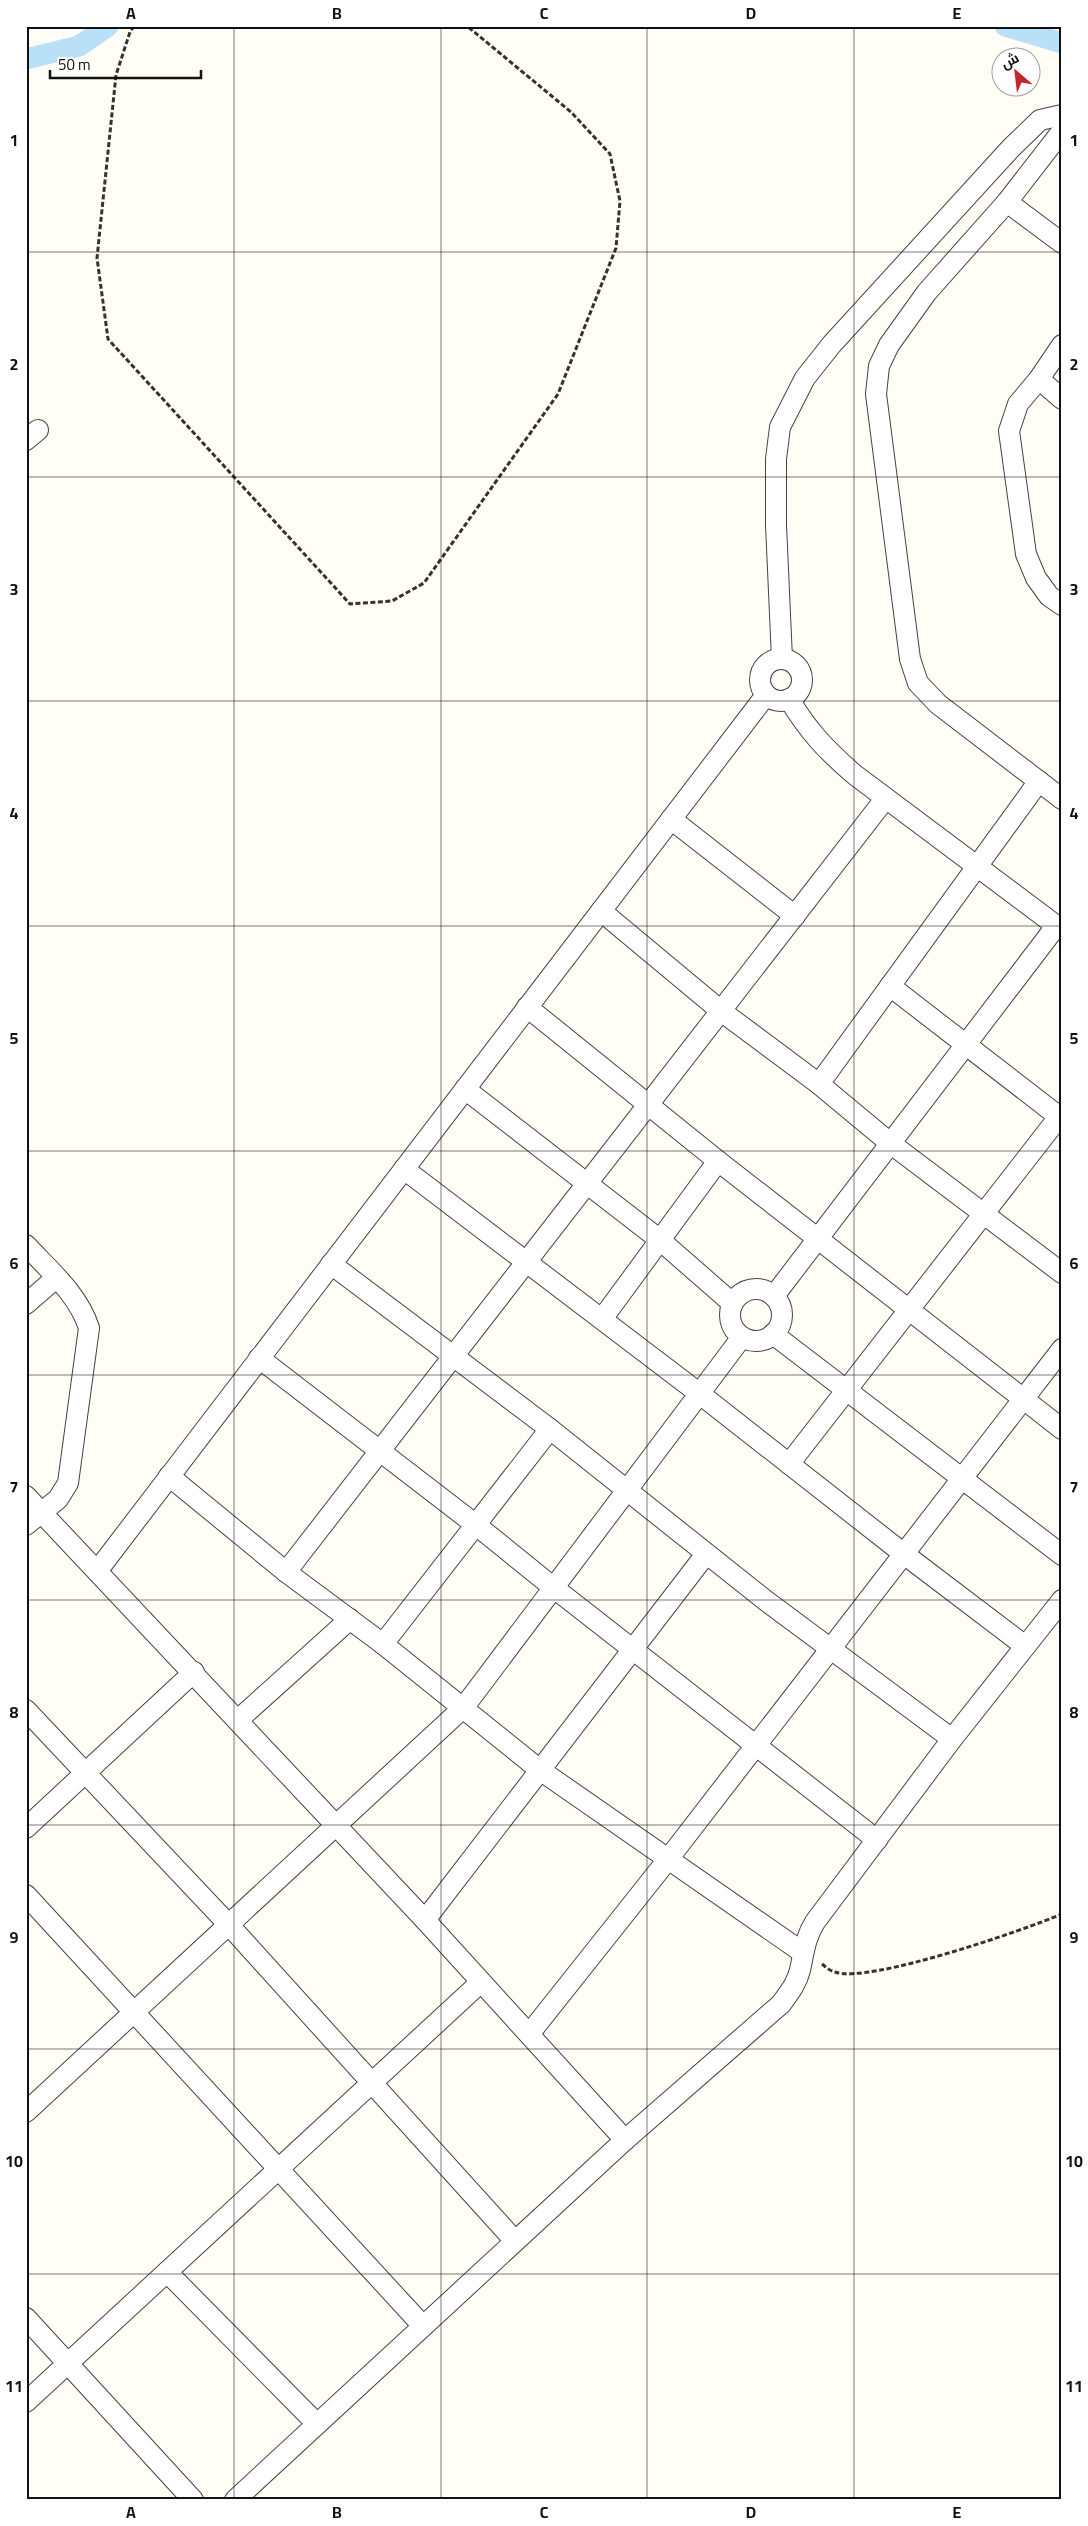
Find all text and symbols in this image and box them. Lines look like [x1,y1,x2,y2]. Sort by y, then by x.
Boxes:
text: A [126,0,136,28]
text: B [332,0,342,28]
text: C [540,0,549,28]
text: D [746,0,756,28]
text: E [953,0,962,28]
text: ش [996,45,1024,76]
scale bar [50,48,201,80]
north arrow [990,48,1040,98]
text: 50 m [58,50,91,79]
text: 1 [10,125,18,155]
text: 1 [1070,125,1078,155]
text: 2 [10,349,18,379]
text: 2 [1070,349,1078,379]
text: 3 [10,574,19,604]
text: 3 [1070,574,1079,604]
text: 4 [10,798,19,828]
text: 4 [1070,798,1079,828]
text: 5 [10,1023,19,1053]
text: 5 [1070,1023,1079,1053]
text: 6 [10,1248,19,1278]
text: 6 [1070,1248,1079,1278]
text: 7 [10,1472,18,1502]
text: 7 [1070,1472,1078,1502]
text: 8 [10,1697,19,1727]
text: 8 [1070,1697,1079,1727]
text: 9 [10,1922,19,1952]
text: 9 [1070,1922,1079,1952]
text: 10 [5,2146,23,2176]
text: 10 [1065,2146,1083,2176]
text: 11 [5,2371,23,2401]
text: 11 [1065,2371,1083,2401]
text: A [126,2497,136,2526]
text: B [332,2497,342,2526]
text: C [540,2497,549,2526]
text: D [746,2497,756,2526]
text: E [953,2497,962,2526]

